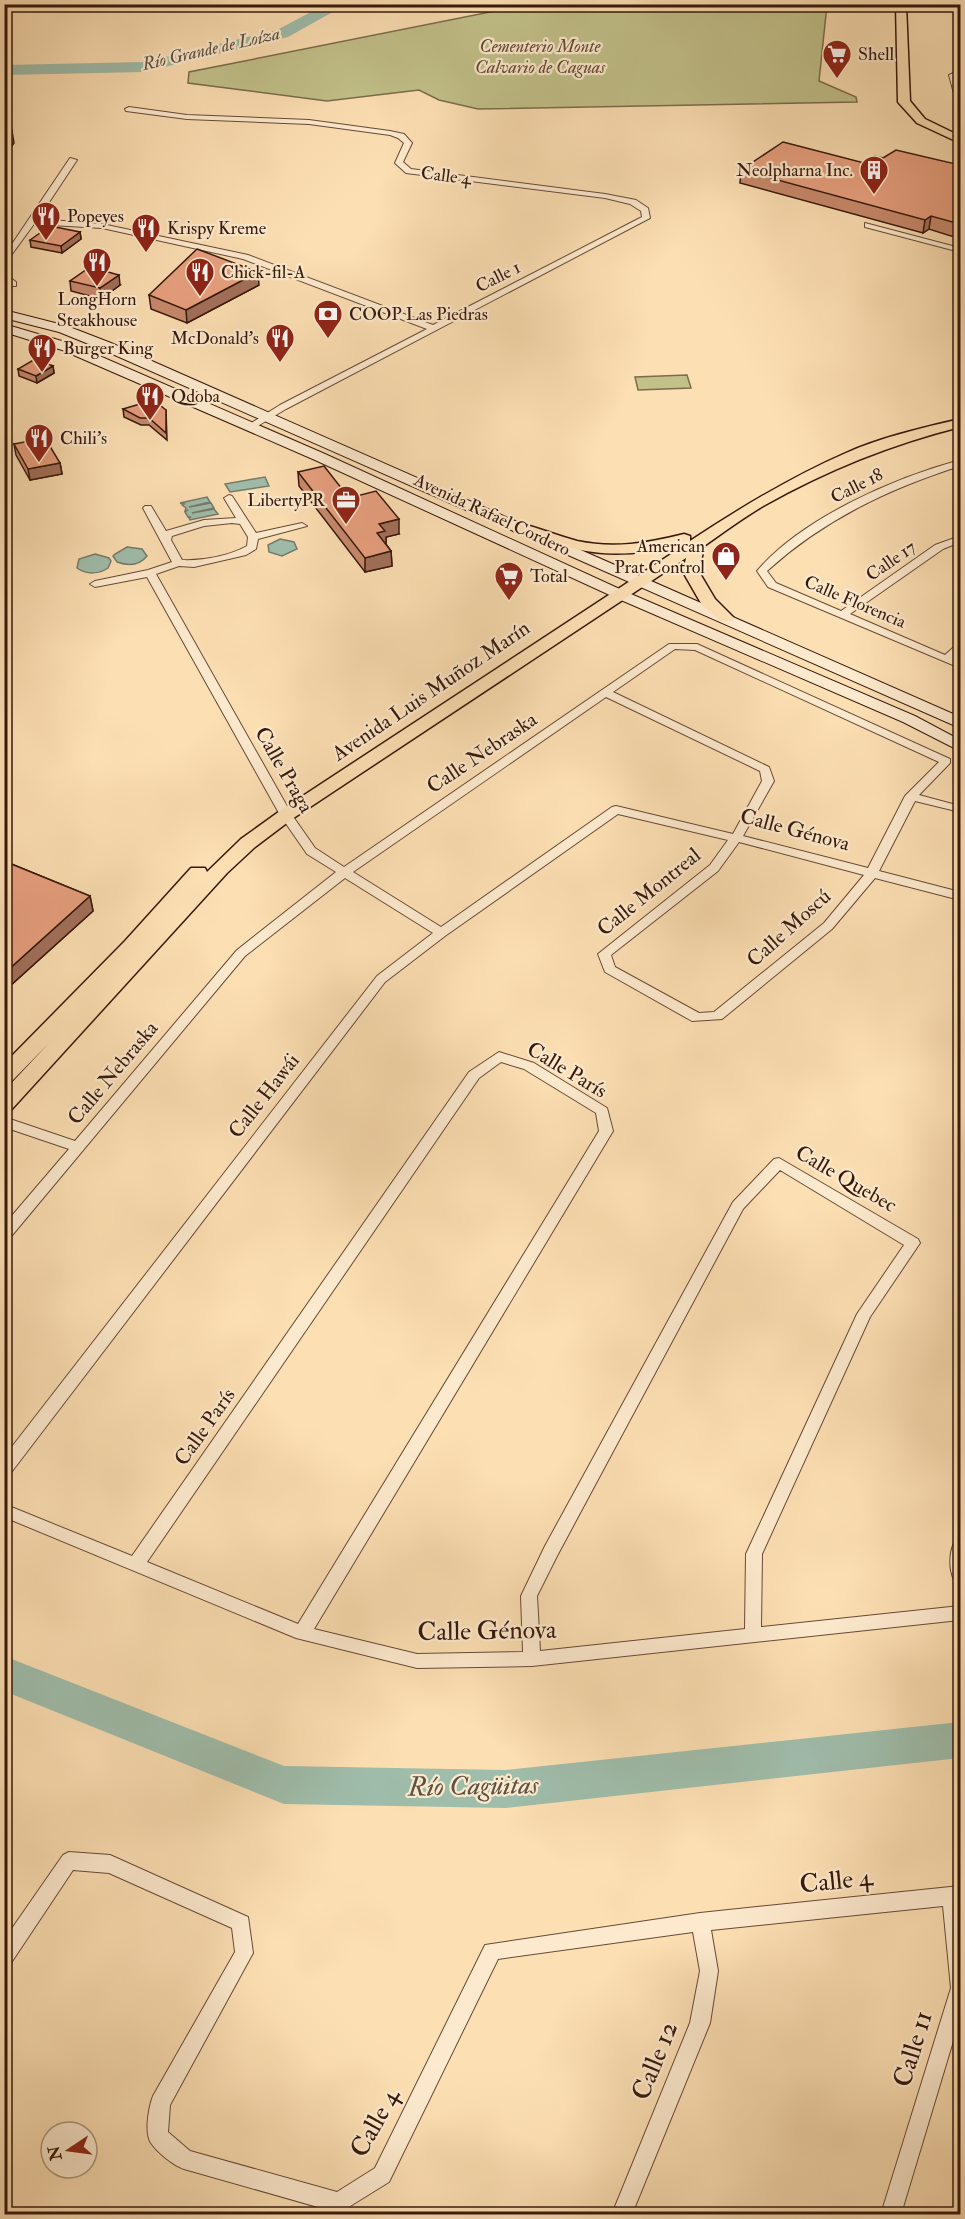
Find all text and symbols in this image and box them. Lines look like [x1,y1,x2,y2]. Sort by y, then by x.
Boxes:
water label: Río Grande de Loíza [139,22,282,76]
park label: Cementerio Monte Calvario de Caguas [475,35,606,79]
supermarket icon: Shell [821,38,853,80]
place label: Shell [858,43,895,66]
building icon: Neolpharna Inc. [858,154,890,196]
place label: Neolpharna Inc. [736,159,853,182]
street label: Calle 4 [419,161,474,191]
restaurant icon: Popeyes [30,200,62,242]
place label: Popeyes [67,205,124,228]
restaurant icon: Krispy Kreme [130,212,162,254]
place label: Krispy Kreme [167,217,267,240]
restaurant icon: LongHorn Steakhouse [81,246,113,288]
restaurant icon: Chick-fil-A [184,256,216,298]
street label: Calle 1 [472,256,524,298]
place label: Chick-fil-A [221,261,306,284]
place label: LongHorn Steakhouse [57,288,138,332]
bank icon: COOP Las Piedras [312,298,344,340]
place label: COOP Las Piedras [349,303,488,326]
restaurant icon: McDonald's [264,322,296,364]
place label: McDonald's [171,327,259,350]
restaurant icon: Burger King [26,332,58,374]
place label: Burger King [63,337,154,360]
restaurant icon: Qdoba [134,380,166,422]
place label: Qdoba [171,385,221,408]
restaurant icon: Chili's [23,422,55,464]
place label: Chili's [60,427,107,450]
street label: Calle 18 [827,463,887,509]
street label: Avenida Rafael Cordero [409,468,574,561]
office icon: LibertyPR [330,484,362,526]
place label: LibertyPR [247,489,326,512]
place label: American Prat Control [614,535,705,579]
street label: Calle 17 [862,536,920,586]
shop icon: American Prat Control [710,540,742,582]
supermarket icon: Total [493,560,525,602]
place label: Total [530,565,568,588]
street label: Calle Florencia [801,570,910,634]
street label: Avenida Luis Muñoz Marín [326,615,535,768]
street label: Calle Nebraska [422,706,543,800]
street label: Calle Praga [248,722,320,818]
street label: Calle Génova [737,802,853,858]
street label: Calle Montreal [592,842,707,942]
street label: Calle Moscú [741,883,837,973]
street label: Calle Nebraska [62,1015,164,1130]
street label: Calle París [522,1036,612,1104]
street label: Calle Hawái [222,1048,306,1144]
street label: Calle Quebec [790,1139,902,1219]
street label: Calle París [168,1383,242,1471]
street label: Calle Génova [417,1614,557,1648]
water label: Río Cagüitas [406,1768,539,1804]
street label: Calle 4 [798,1861,875,1901]
street label: Calle 11 [886,2007,940,2091]
street label: Calle 12 [625,2017,685,2105]
street label: Calle 4 [343,2082,407,2163]
north arrow [39,2120,99,2180]
text: N [44,2143,67,2163]

